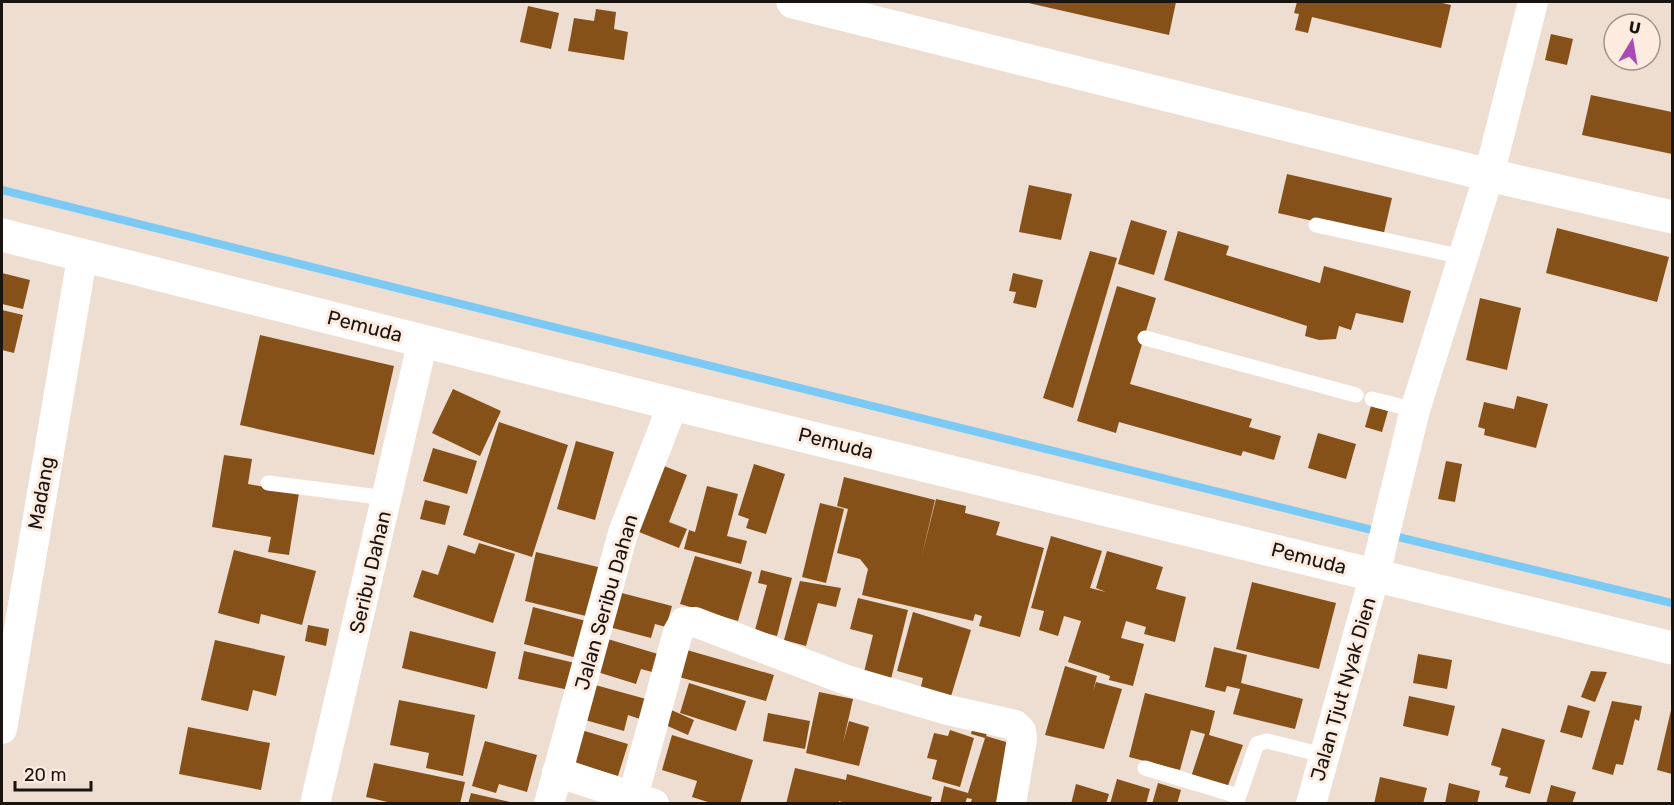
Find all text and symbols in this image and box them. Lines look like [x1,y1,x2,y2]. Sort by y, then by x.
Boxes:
north arrow [1602,12,1662,72]
text: U [1627,17,1642,38]
street label: Pemuda [325,305,405,347]
street label: Pemuda [796,422,876,464]
street label: Madang [23,455,59,531]
street label: Seribu Dahan [344,508,396,636]
street label: Jalan Seribu Dahan [569,511,643,693]
street label: Pemuda [1269,537,1349,579]
street label: Jalan Tjut Nyak Dien [1305,594,1381,784]
scale bar [15,754,92,792]
text: 20 m [24,764,66,786]

